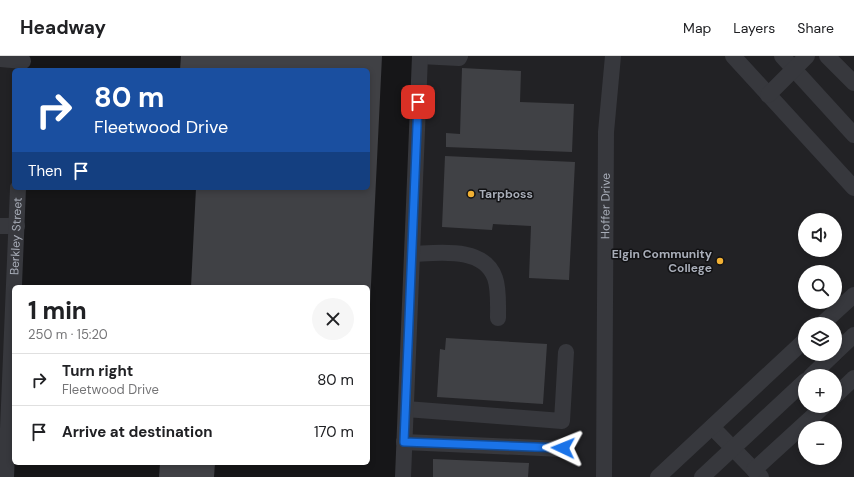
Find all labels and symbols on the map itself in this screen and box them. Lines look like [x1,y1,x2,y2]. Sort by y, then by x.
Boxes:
pin [401,85,435,119]
street label: Hoffer Drive [597,173,614,239]
place label: Tarpboss [479,186,533,202]
marker: Tarpboss [466,189,476,199]
street label: Berkley Street [6,197,26,275]
place label: Elgin Community College [612,246,713,276]
marker: Elgin Community College [715,256,725,266]
position arrow [542,427,584,469]

